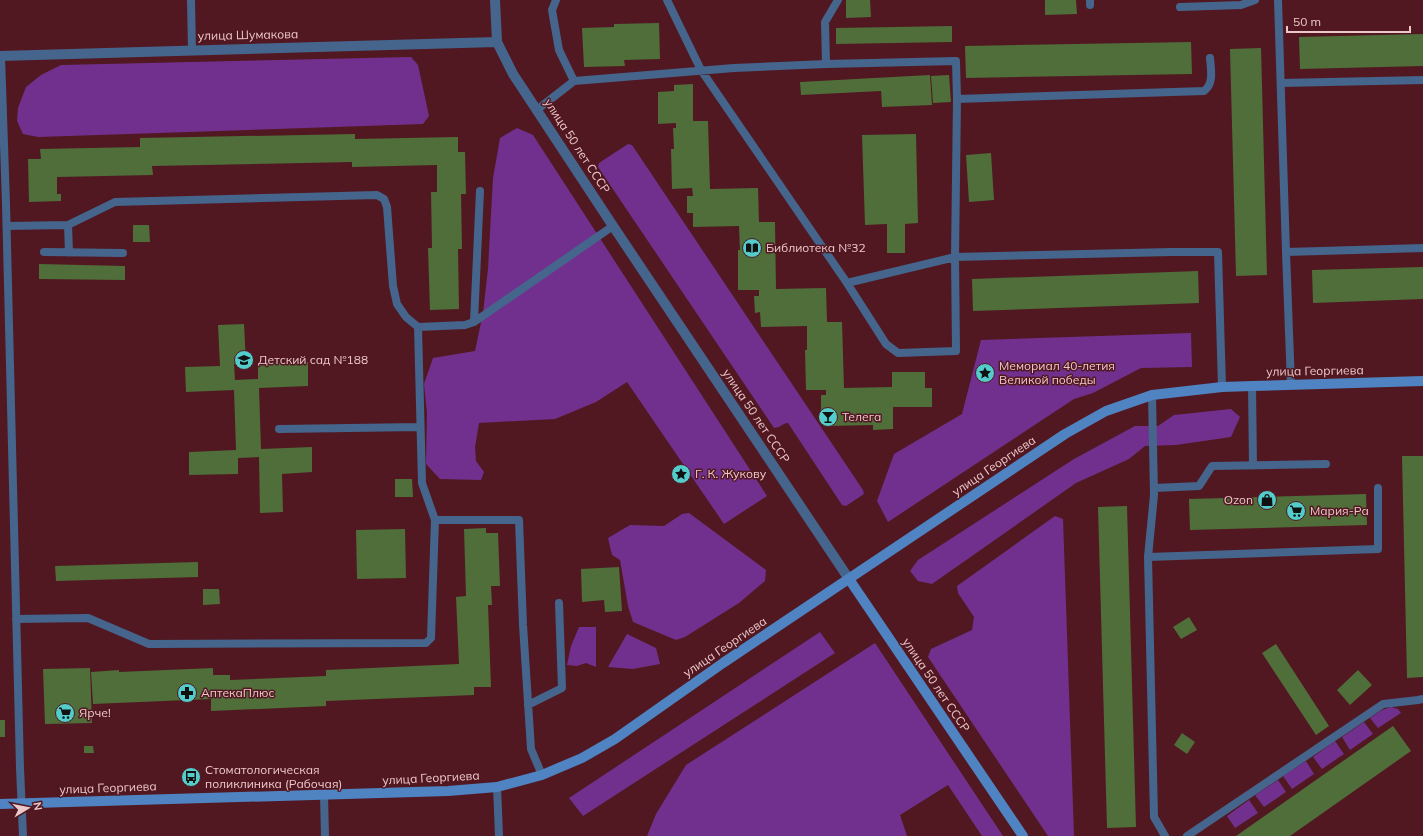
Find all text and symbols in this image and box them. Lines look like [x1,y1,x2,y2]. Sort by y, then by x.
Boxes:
scale bar [1287,8,1410,34]
text: 50 m [1293,14,1321,29]
street label: улица Шумакова [198,26,298,43]
street label: улица 50 лет СССР [541,95,614,196]
library icon: Библиотека №32 [741,237,763,259]
place label: Библиотека №32 [766,240,866,255]
school or university icon: Детский сад №188 [233,349,255,371]
place label: Детский сад №188 [258,352,368,367]
place label: Мемориал 40-летия Великой победы [999,358,1115,387]
place icon: Мемориал 40-летия Великой победы [974,362,996,384]
street label: улица Георгиева [1266,362,1364,379]
street label: улица 50 лет СССР [719,366,794,466]
bar icon: Телега [817,406,839,428]
place label: Телега [842,409,881,424]
street label: улица Георгиева [949,432,1038,499]
place icon: Г. К. Жукову [670,463,692,485]
place label: Г. К. Жукову [695,466,767,481]
shop icon: Ozon [1256,489,1278,511]
place label: Ozon [1224,492,1253,507]
supermarket icon: Мария-Ра [1285,500,1307,522]
place label: Мария-Ра [1310,503,1369,518]
street label: улица Георгиева [680,613,769,680]
street label: улица 50 лет СССР [899,635,974,735]
pharmacy icon: АптекаПлюс [176,682,198,704]
place label: АптекаПлюс [201,685,275,700]
supermarket icon: Ярче! [54,702,76,724]
place label: Ярче! [79,705,111,720]
place label: Стоматологическая поликлиника (Рабочая) [205,762,342,791]
bus stop icon: Стоматологическая поликлиника (Рабочая) [180,766,202,788]
street label: улица Георгиева [382,767,480,788]
street label: улица Георгиева [59,778,157,797]
north arrow [8,788,48,828]
text: N [30,801,45,812]

